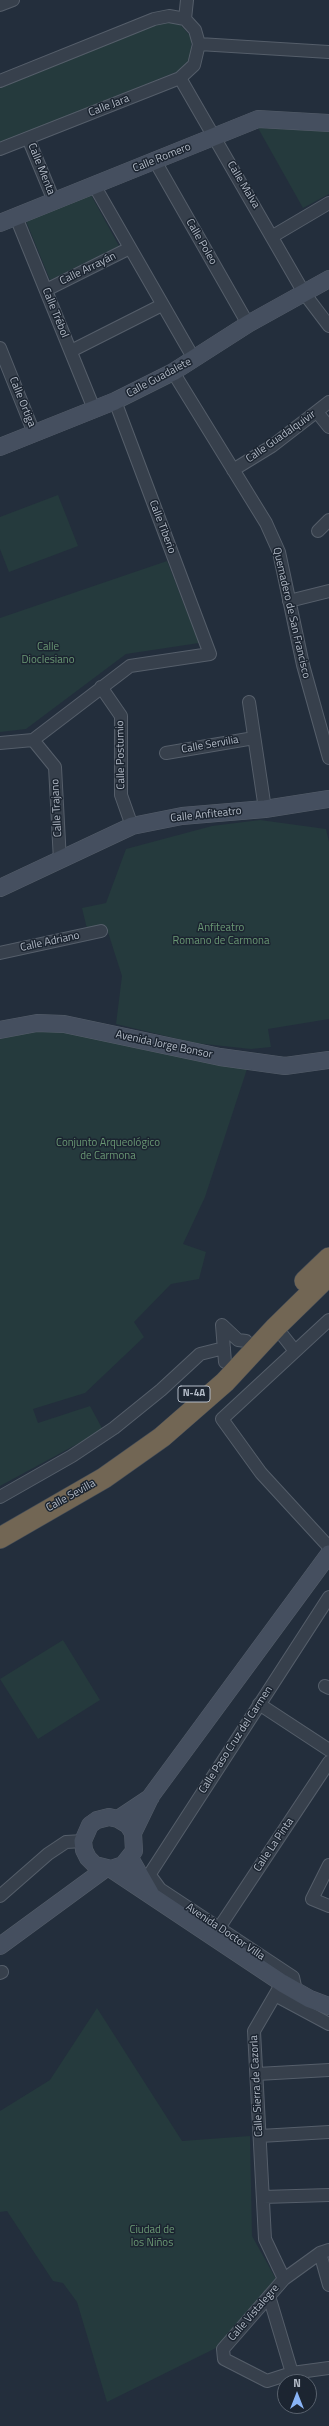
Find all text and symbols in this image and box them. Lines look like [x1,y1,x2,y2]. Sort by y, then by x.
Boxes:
street label: Calle Jara [87,92,131,120]
street label: Calle Romero [131,140,193,176]
street label: Calle Menta [25,141,57,197]
street label: Calle Malva [224,159,262,211]
street label: Calle Poleo [183,217,219,267]
street label: Calle Arrayán [58,250,118,288]
street label: Calle Trébol [39,286,71,340]
street label: Calle Guadalete [124,355,194,401]
street label: Calle Ortiga [6,375,38,429]
street label: Calle Guadalquivir [244,408,318,466]
street label: Calle Tiberio [146,498,178,556]
street label: Quemadero de San Francisco [270,546,312,680]
park label: Calle Dioclesiano [22,640,74,666]
street label: Calle Postumio [114,720,128,790]
street label: Calle Servilia [180,733,240,757]
street label: Calle Trajano [49,779,65,837]
street label: Calle Anfiteatro [170,805,242,825]
park label: Anfiteatro Romano de Carmona [173,921,269,947]
street label: Calle Adriano [19,929,81,955]
street label: Avenida Jorge Bonsor [114,1028,214,1062]
park label: Conjunto Arqueológico de Carmona [56,1136,160,1162]
road number: N-4A [178,1386,210,1402]
street label: Calle Sevilla [44,1477,98,1515]
street label: Calle Paso Cruz del Carmen [196,1684,276,1796]
street label: Calle La Pinta [251,1816,297,1874]
street label: Avenida Doctor Villa [183,1901,267,1963]
street label: Calle Sierra de Cazorla [248,2035,266,2137]
park label: Ciudad de los Niños [129,2223,175,2249]
street label: Calle Vistalegre [226,2282,282,2344]
north arrow [277,2374,317,2414]
text: N [293,2375,301,2391]

